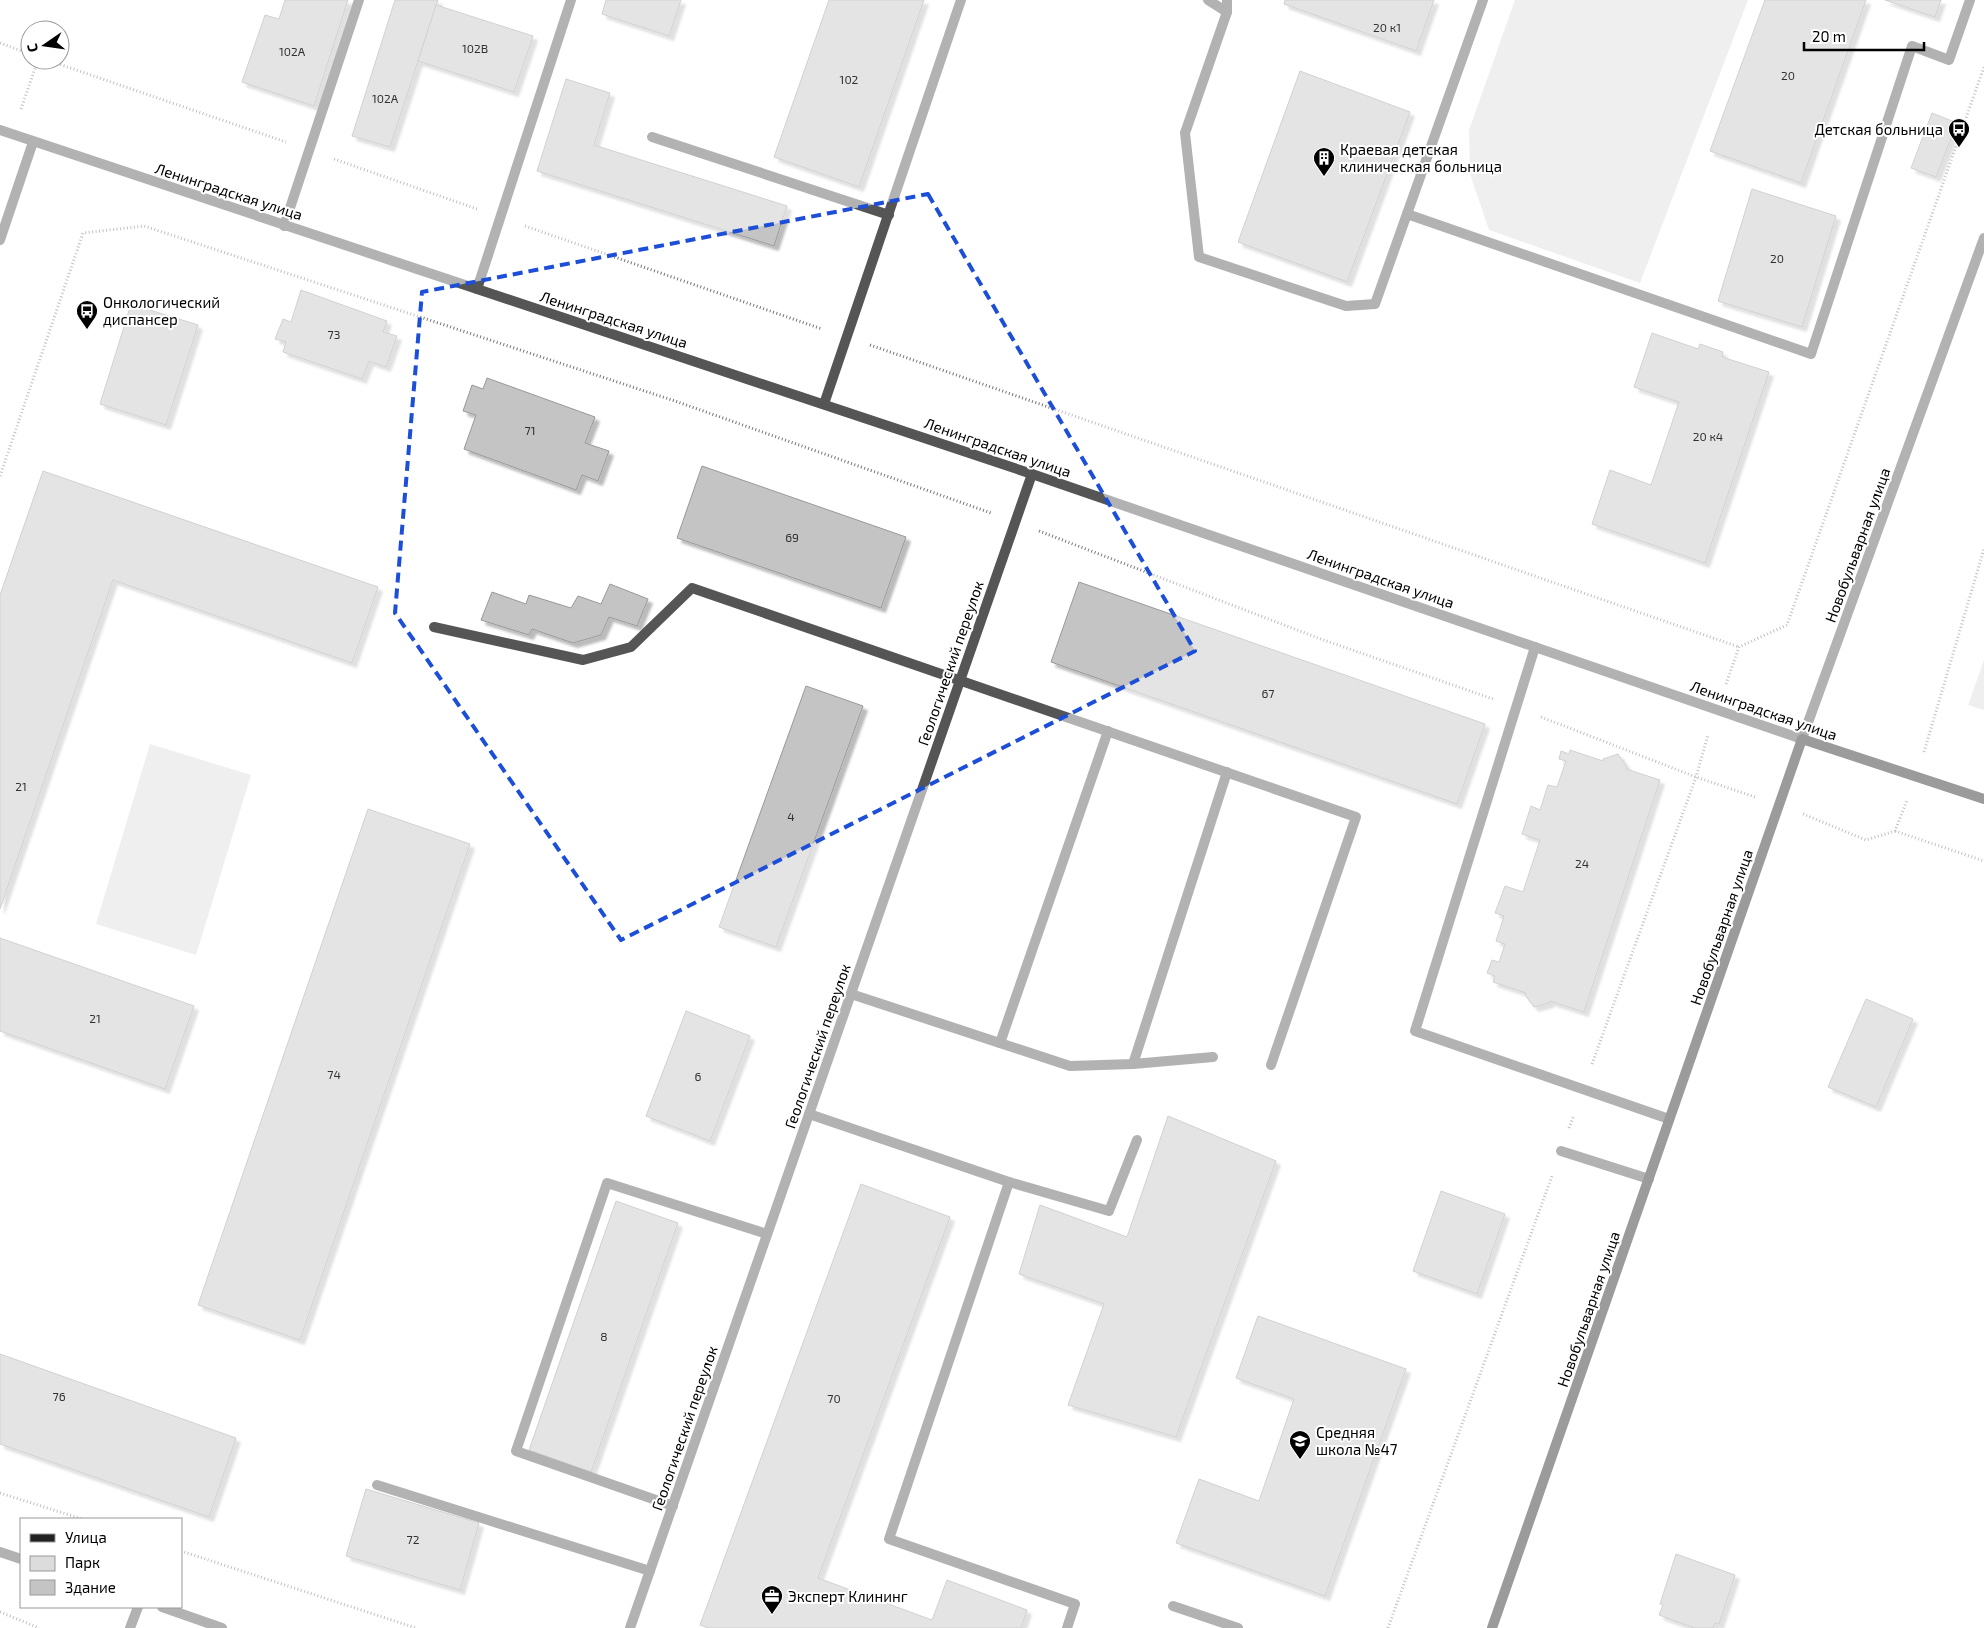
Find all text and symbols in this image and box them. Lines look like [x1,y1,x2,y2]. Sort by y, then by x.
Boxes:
north arrow [20,20,70,70]
house number: 20 к1 [1373,20,1401,34]
scale bar [1804,20,1924,52]
text: 20 m [1812,27,1846,45]
house number: 102В [462,41,488,55]
text: С [23,42,41,54]
house number: 102А [279,44,306,58]
house number: 20 [1781,68,1795,82]
house number: 102 [840,72,859,86]
house number: 102А [372,91,399,105]
bus stop icon: Детская больница [1947,117,1971,148]
place label: Детская больница [1814,120,1943,138]
place label: Краевая детская клиническая больница [1340,140,1502,175]
building icon: Краевая детская клиническая больница [1312,146,1336,177]
street label: Ленинградская улица [153,159,305,224]
house number: 20 [1770,251,1784,265]
street label: Ленинградская улица [538,287,690,352]
place label: Онкологический диспансер [103,293,220,328]
bus stop icon: Онкологический диспансер [75,299,99,330]
house number: 73 [328,327,340,341]
street label: Ленинградская улица [922,413,1074,482]
house number: 71 [525,423,535,437]
house number: 20 к4 [1693,429,1723,443]
street label: Новобульварная улица [1821,465,1894,625]
house number: 69 [785,530,799,544]
street label: Ленинградская улица [1305,544,1457,613]
street label: Геологический переулок [913,578,988,748]
street label: Ленинградская улица [1688,676,1840,745]
house number: 67 [1261,686,1275,700]
house number: 21 [15,779,27,793]
house number: 4 [787,809,795,823]
street label: Новобульварная улица [1686,847,1757,1007]
house number: 24 [1575,856,1589,870]
street label: Геологический переулок [780,961,855,1131]
house number: 21 [89,1011,101,1025]
house number: 74 [327,1067,341,1081]
house number: 6 [695,1069,702,1083]
street label: Новобульварная улица [1553,1229,1624,1389]
house number: 8 [600,1329,608,1343]
street label: Геологический переулок [647,1343,722,1513]
house number: 76 [52,1389,66,1403]
house number: 70 [827,1391,841,1405]
place label: Средняя школа №47 [1316,1423,1398,1458]
school or university icon: Средняя школа №47 [1288,1429,1312,1460]
legend [20,1518,182,1608]
text: Улица [65,1528,107,1546]
house number: 72 [407,1532,420,1546]
text: Парк [65,1553,100,1571]
text: Здание [65,1578,116,1596]
office icon: Эксперт Клининг [760,1584,784,1615]
place label: Эксперт Клининг [788,1587,908,1605]

